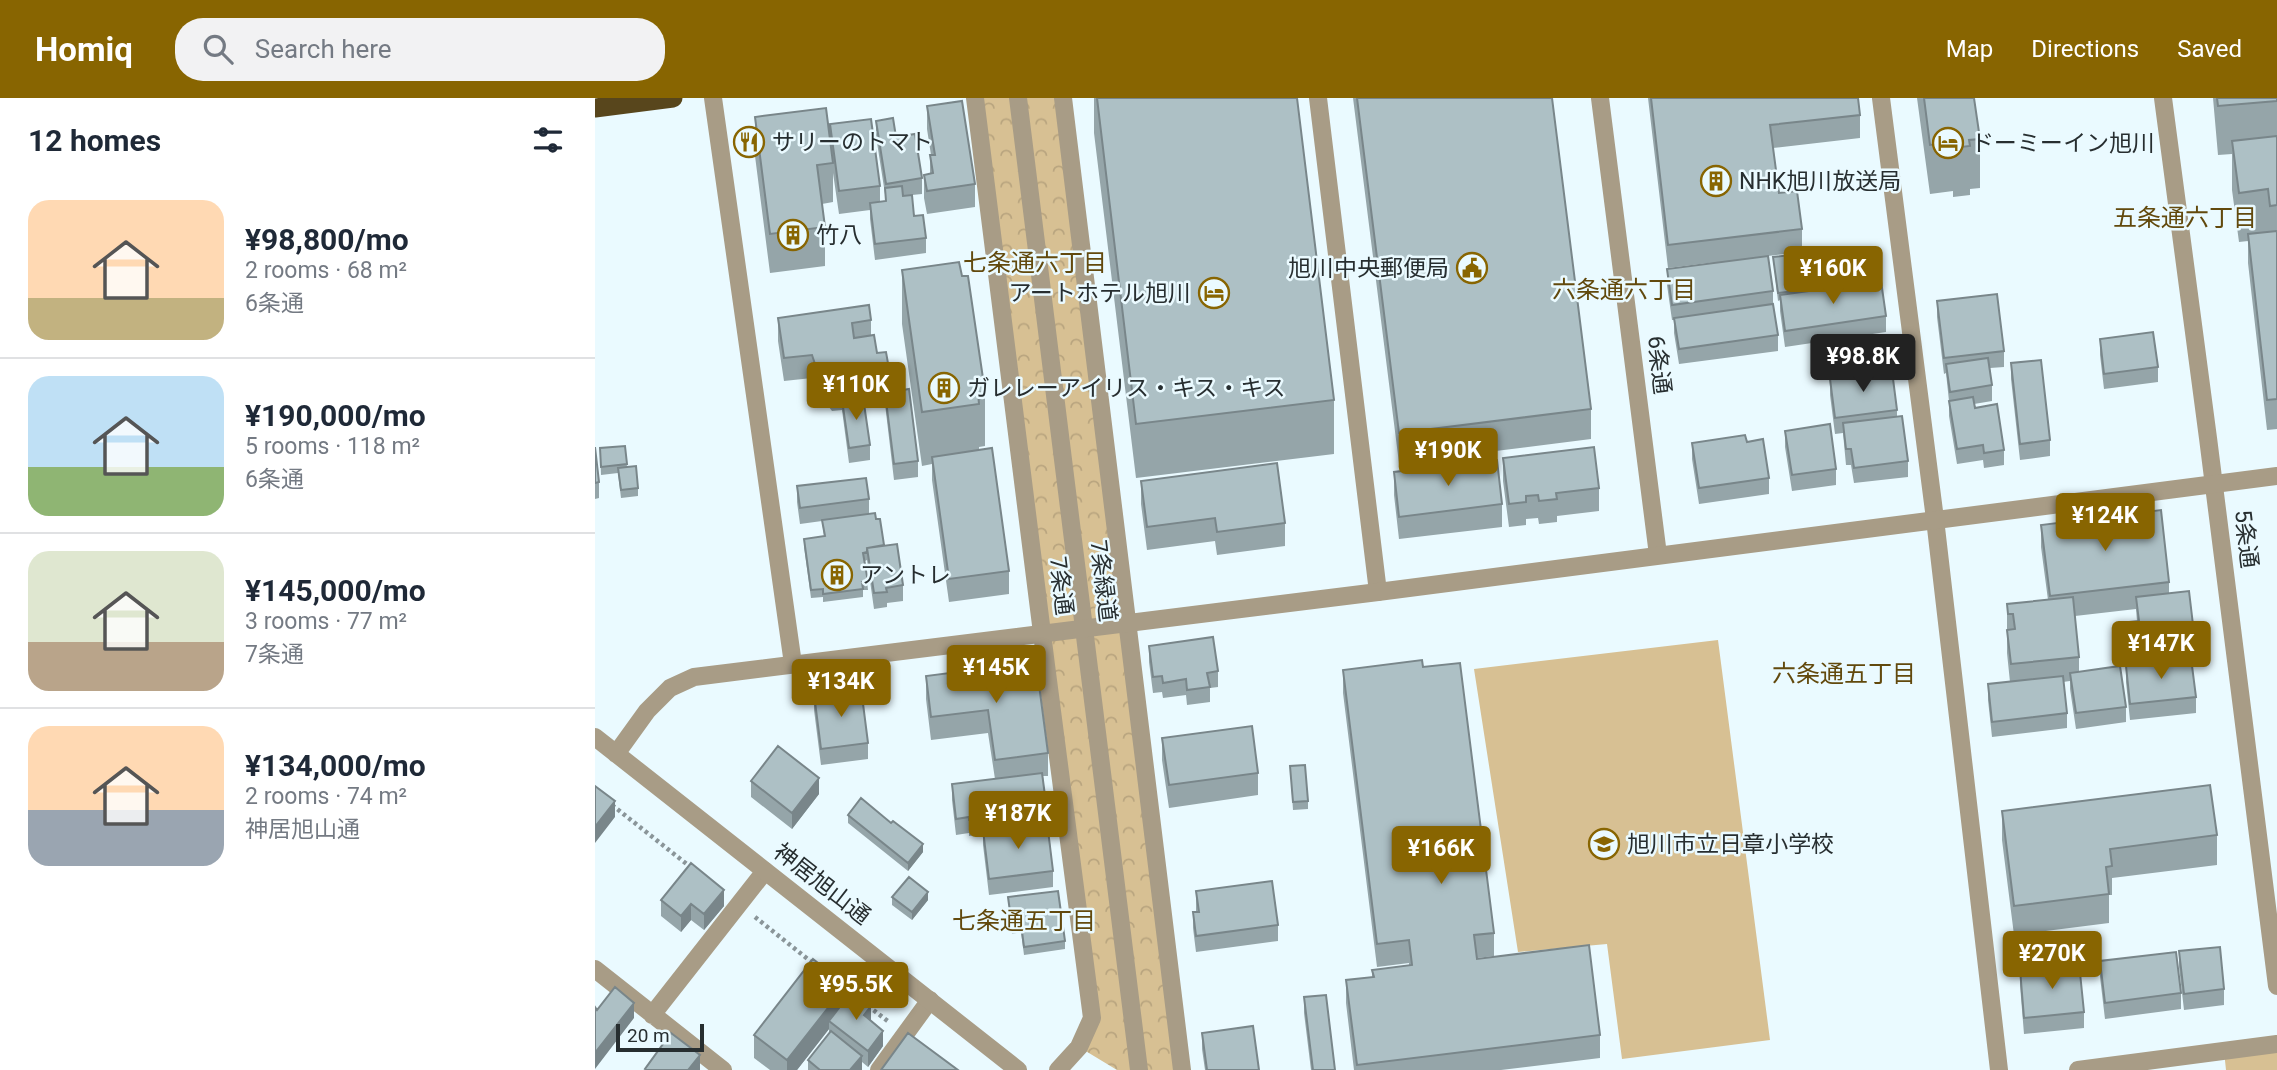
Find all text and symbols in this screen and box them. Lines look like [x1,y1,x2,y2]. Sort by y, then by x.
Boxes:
search box [175,18,665,81]
text: Homiq [35,30,133,69]
icon: search [199,30,237,68]
text: Search here [255,34,392,64]
text: Map [1946,35,1993,63]
text: Directions [2031,35,2139,63]
text: Saved [2177,35,2242,63]
icon: filters [529,121,567,159]
text: 12 homes [28,123,161,158]
restaurant icon: サリーのトマト [732,125,766,159]
hotel icon: ドーミーイン旭川 [1931,126,1965,160]
place label: サリーのトマト [772,129,933,156]
place label: ドーミーイン旭川 [1971,130,2155,157]
building icon: NHK旭川放送局 [1699,164,1733,198]
place label: NHK旭川放送局 [1739,168,1901,195]
district label: 五条通六丁目 [2113,204,2257,232]
building icon: 竹八 [776,218,810,252]
text: ¥98,800/mo [245,222,409,257]
place label: 竹八 [816,222,862,249]
icon: home [84,228,168,312]
pin: ¥160K [1784,246,1882,306]
district label: 七条通六丁目 [963,249,1107,277]
public building icon: 旭川中央郵便局 [1455,251,1489,285]
place label: 旭川中央郵便局 [1288,255,1449,282]
text: ¥160K [1800,255,1866,282]
text: 2 rooms · 68 m² [245,257,407,284]
hotel icon: アートホテル旭川 [1197,276,1231,310]
district label: 六条通六丁目 [1552,276,1696,304]
place label: アートホテル旭川 [1008,280,1191,307]
text: 6条通 [245,290,304,317]
street label: 6条通 [1642,334,1676,396]
pin: ¥98.8K [1806,334,1920,394]
text: ¥98.8K [1826,343,1900,370]
pin: ¥110K [807,362,905,422]
text: ¥110K [823,371,889,398]
building icon: ガレレーアイリス・キス・キス [927,371,961,405]
place label: ガレレーアイリス・キス・キス [967,375,1286,402]
text: ¥190,000/mo [245,398,426,433]
icon: home [84,404,168,488]
pin: ¥190K [1399,428,1497,488]
text: 5 rooms · 118 m² [245,433,420,460]
text: ¥190K [1415,437,1481,464]
text: 6条通 [245,466,304,493]
pin: ¥124K [2056,494,2154,553]
text: ¥124K [2072,502,2138,529]
street label: 5条通 [2229,508,2263,570]
street label: 7条緑道 [1085,539,1121,623]
street label: 7条通 [1044,555,1078,617]
building icon: アントレ [820,558,854,592]
place label: アントレ [860,562,951,589]
text: ¥145,000/mo [245,573,426,608]
icon: home [84,579,168,663]
text: 3 rooms · 77 m² [245,608,407,635]
pin: ¥147K [2112,622,2210,681]
text: ¥147K [2128,630,2194,657]
text: 7条通 [245,641,304,668]
pin: ¥145K [947,646,1045,705]
text: ¥145K [963,654,1029,681]
pin: ¥134K [792,660,890,719]
district label: 六条通五丁目 [1772,660,1916,688]
text: ¥134K [808,668,874,695]
text: ¥134,000/mo [245,748,426,783]
icon: home [84,754,168,838]
text: 2 rooms · 74 m² [245,783,407,810]
pin: ¥187K [969,792,1067,851]
text: ¥187K [985,800,1051,827]
text: 神居旭山通 [245,816,360,843]
pin: ¥166K [1392,826,1490,886]
school or university icon: 旭川市立日章小学校 [1587,827,1621,861]
place label: 旭川市立日章小学校 [1627,831,1834,858]
text: ¥166K [1408,835,1474,862]
street label: 神居旭山通 [768,838,876,930]
district label: 七条通五丁目 [952,907,1096,935]
pin: ¥270K [2003,932,2101,991]
text: ¥270K [2019,940,2085,967]
pin: ¥95.5K [799,962,913,1022]
text: ¥95.5K [819,971,893,998]
scale bar [616,1021,703,1053]
text: 20 m [627,1024,670,1047]

